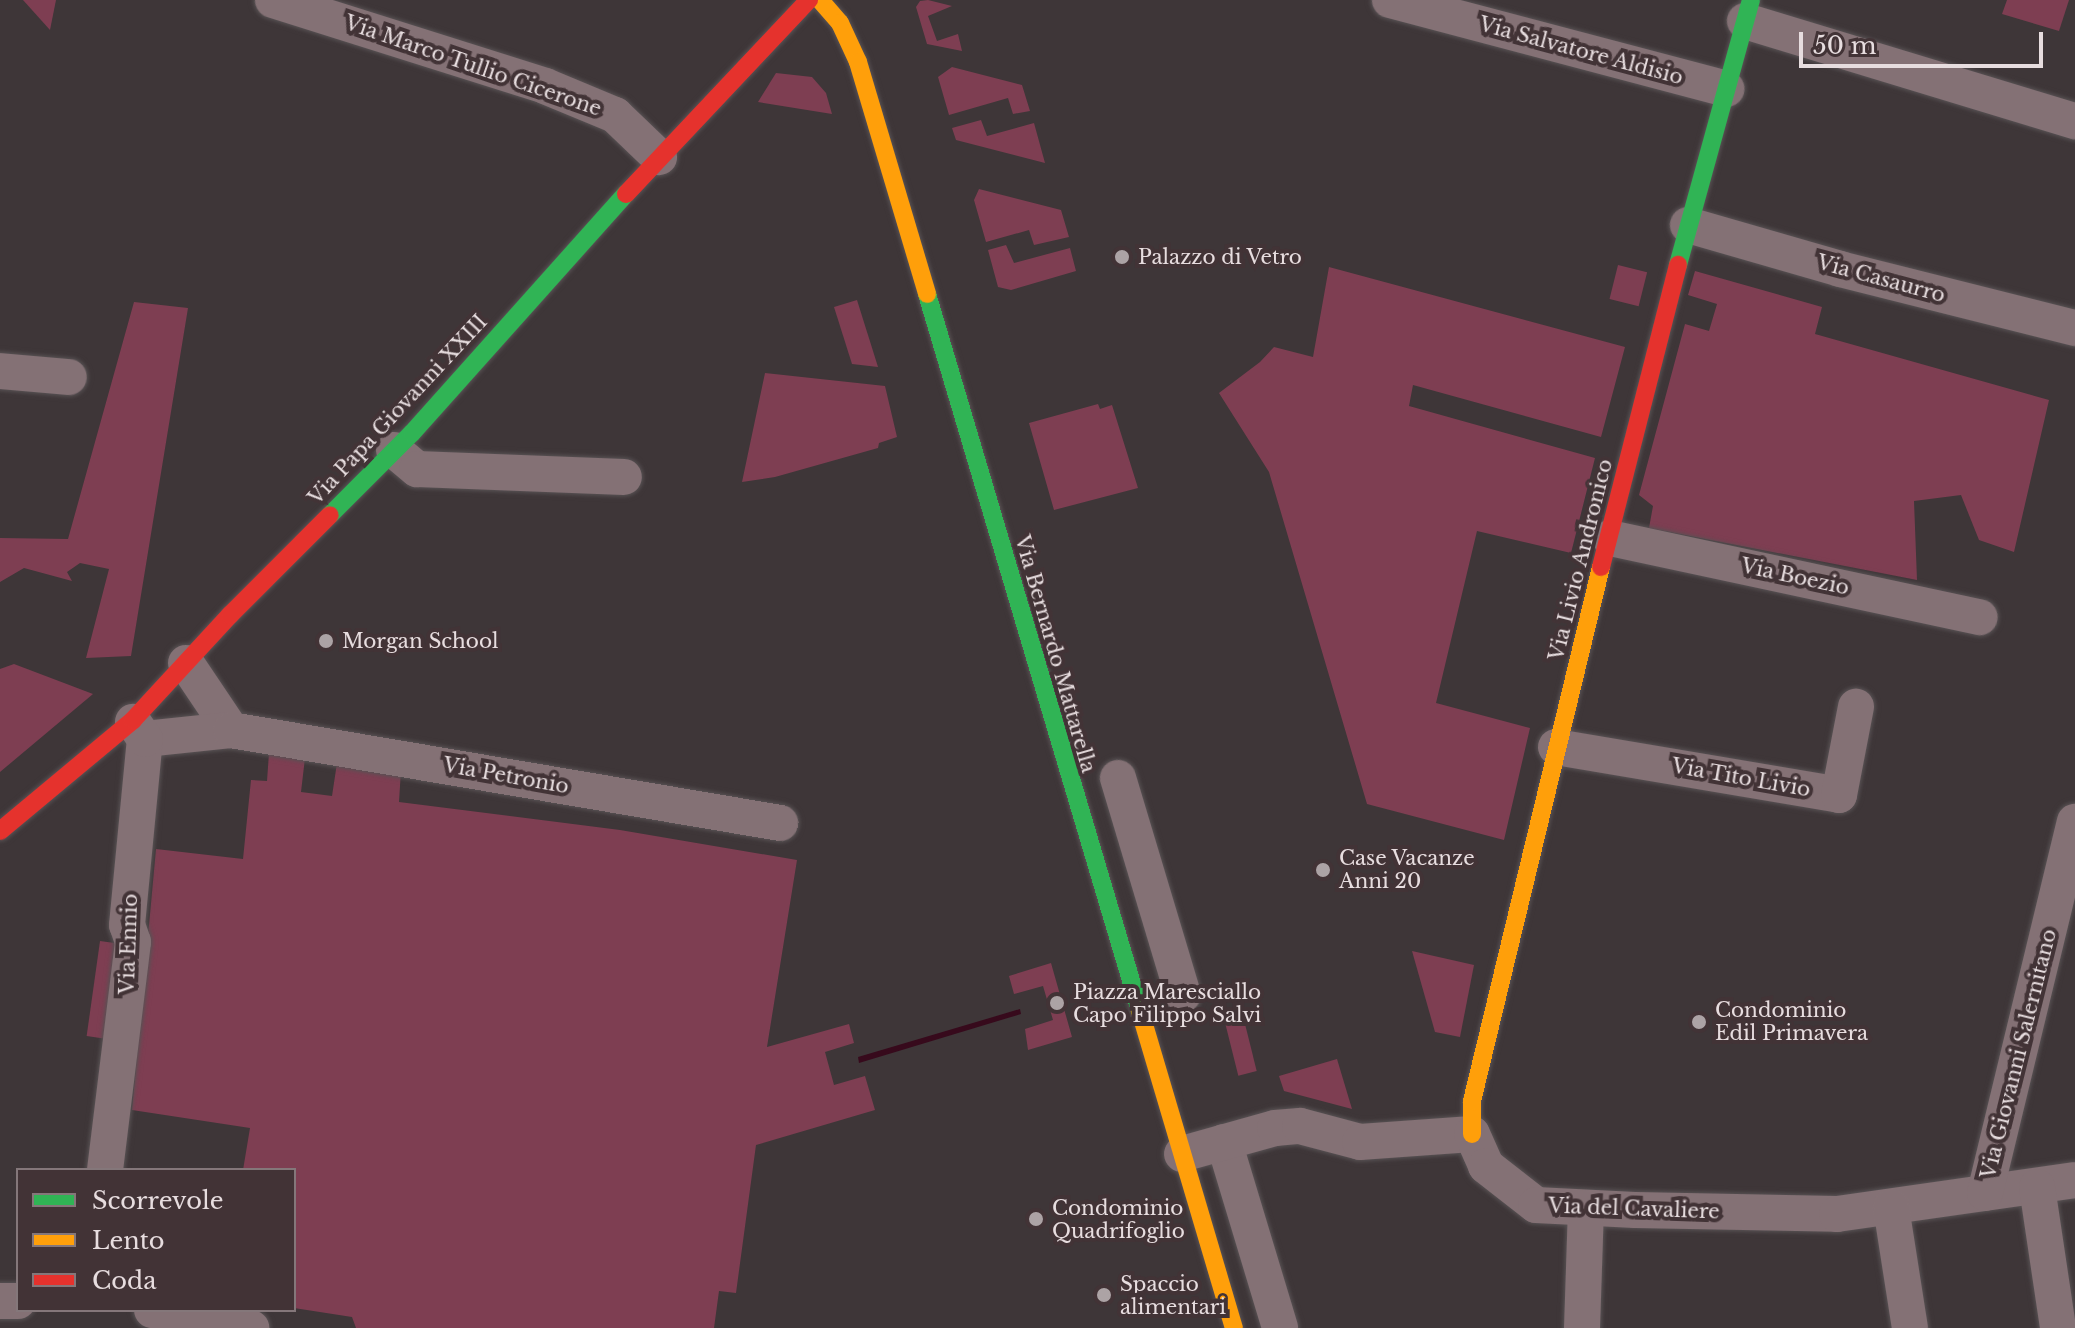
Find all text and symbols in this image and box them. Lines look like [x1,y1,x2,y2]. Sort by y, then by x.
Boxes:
street label: Via Marco Tullio Cicerone [341,11,605,121]
street label: Via Salvatore Aldisio [1476,12,1686,90]
scale bar [1803,16,2047,66]
text: 50 m [1813,31,1876,60]
place label: Palazzo di Vetro [1138,245,1303,269]
marker: Palazzo di Vetro [1113,248,1131,266]
street label: Via Casaurro [1814,250,1948,308]
street label: Via Papa Giovanni XXIII [303,310,493,510]
street label: Via Livio Andronico [1544,456,1618,664]
street label: Via Bernardo Mattarella [1010,532,1100,776]
street label: Via Boezio [1739,554,1851,600]
place label: Morgan School [342,629,498,653]
marker: Morgan School [317,632,335,650]
street label: Via Petronio [441,753,571,799]
street label: Via Tito Livio [1669,754,1813,802]
place label: Case Vacanze Anni 20 [1339,846,1475,893]
marker: Case Vacanze Anni 20 [1314,861,1332,879]
street label: Via Ennio [115,893,143,995]
street label: Via Giovanni Salernitano [1976,927,2062,1181]
place label: Piazza Maresciallo Capo Filippo Salvi [1073,980,1261,1027]
marker: Piazza Maresciallo Capo Filippo Salvi [1048,994,1066,1012]
place label: Condominio Edil Primavera [1715,998,1868,1045]
marker: Condominio Edil Primavera [1690,1013,1708,1031]
legend [16,1168,296,1312]
text: Scorrevole [92,1186,223,1215]
street label: Via del Cavaliere [1548,1194,1720,1224]
place label: Condominio Quadrifoglio [1052,1196,1185,1243]
marker: Condominio Quadrifoglio [1027,1210,1045,1228]
text: Lento [92,1226,165,1255]
text: Coda [92,1266,156,1295]
place label: Spaccio alimentari [1120,1272,1226,1319]
marker: Spaccio alimentari [1095,1286,1113,1304]

